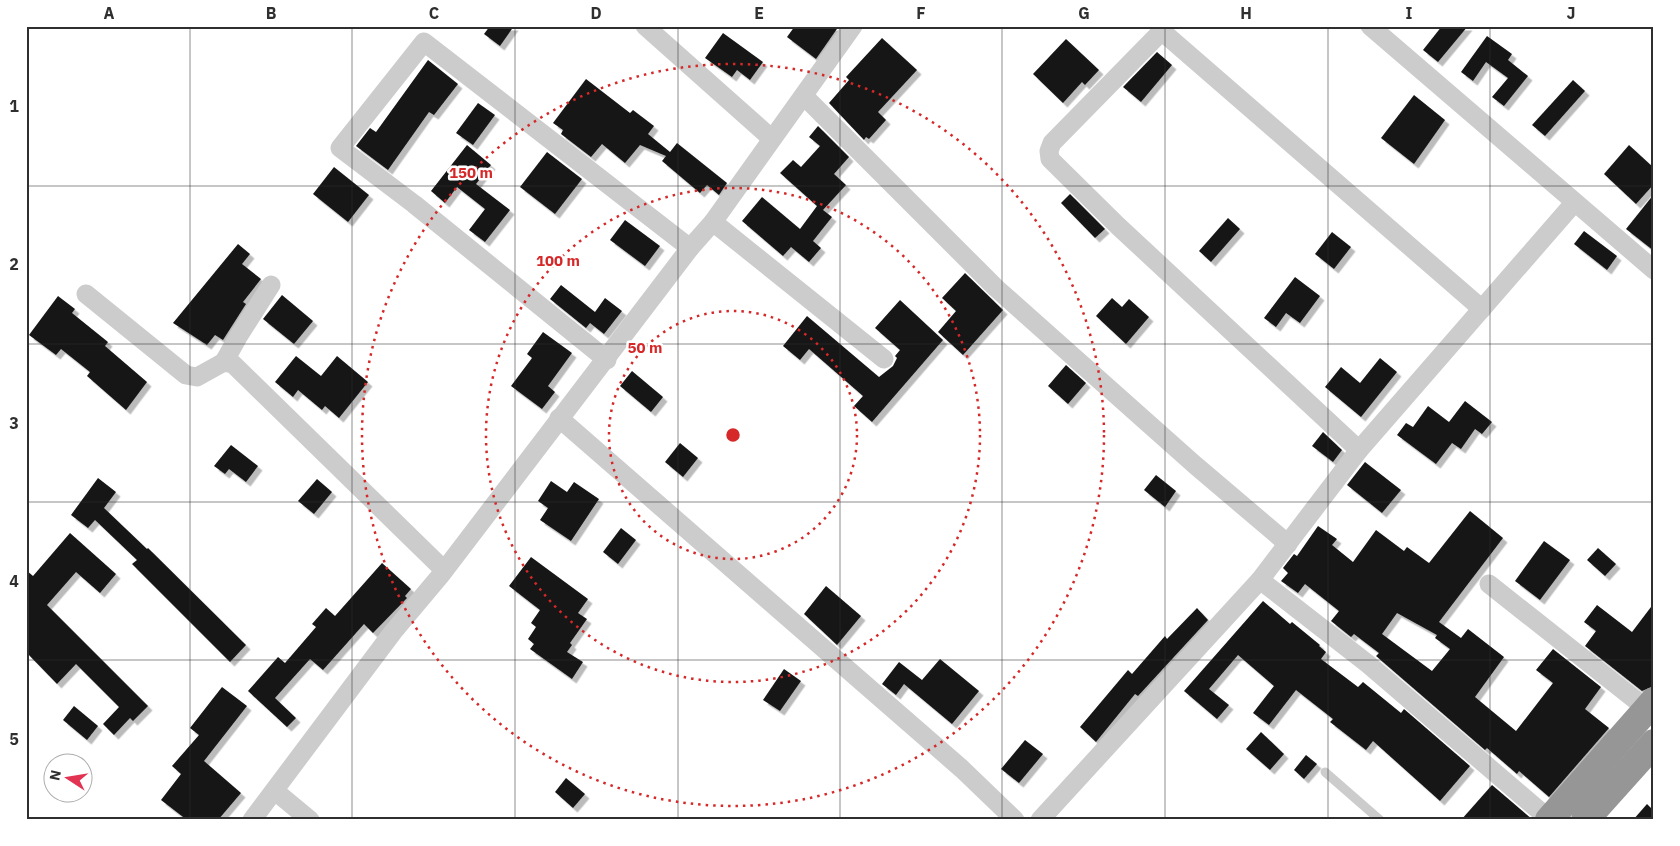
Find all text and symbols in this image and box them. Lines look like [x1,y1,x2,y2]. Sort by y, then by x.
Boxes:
text: A [104,3,115,23]
text: B [266,3,277,23]
text: C [429,3,439,23]
text: D [590,3,602,23]
text: E [754,3,764,23]
text: F [916,3,926,23]
text: G [1078,3,1090,23]
text: H [1240,3,1252,23]
text: I [1406,3,1413,23]
text: J [1567,3,1575,23]
text: 1 [9,96,19,116]
text: 150 m [449,163,493,182]
text: 100 m [536,251,580,270]
text: 2 [9,254,19,274]
text: 50 m [628,338,662,357]
text: 3 [9,413,19,433]
centre of rings [724,426,742,444]
text: 4 [9,571,19,591]
text: 5 [9,729,19,749]
north arrow [42,754,92,804]
text: N [45,768,65,782]

